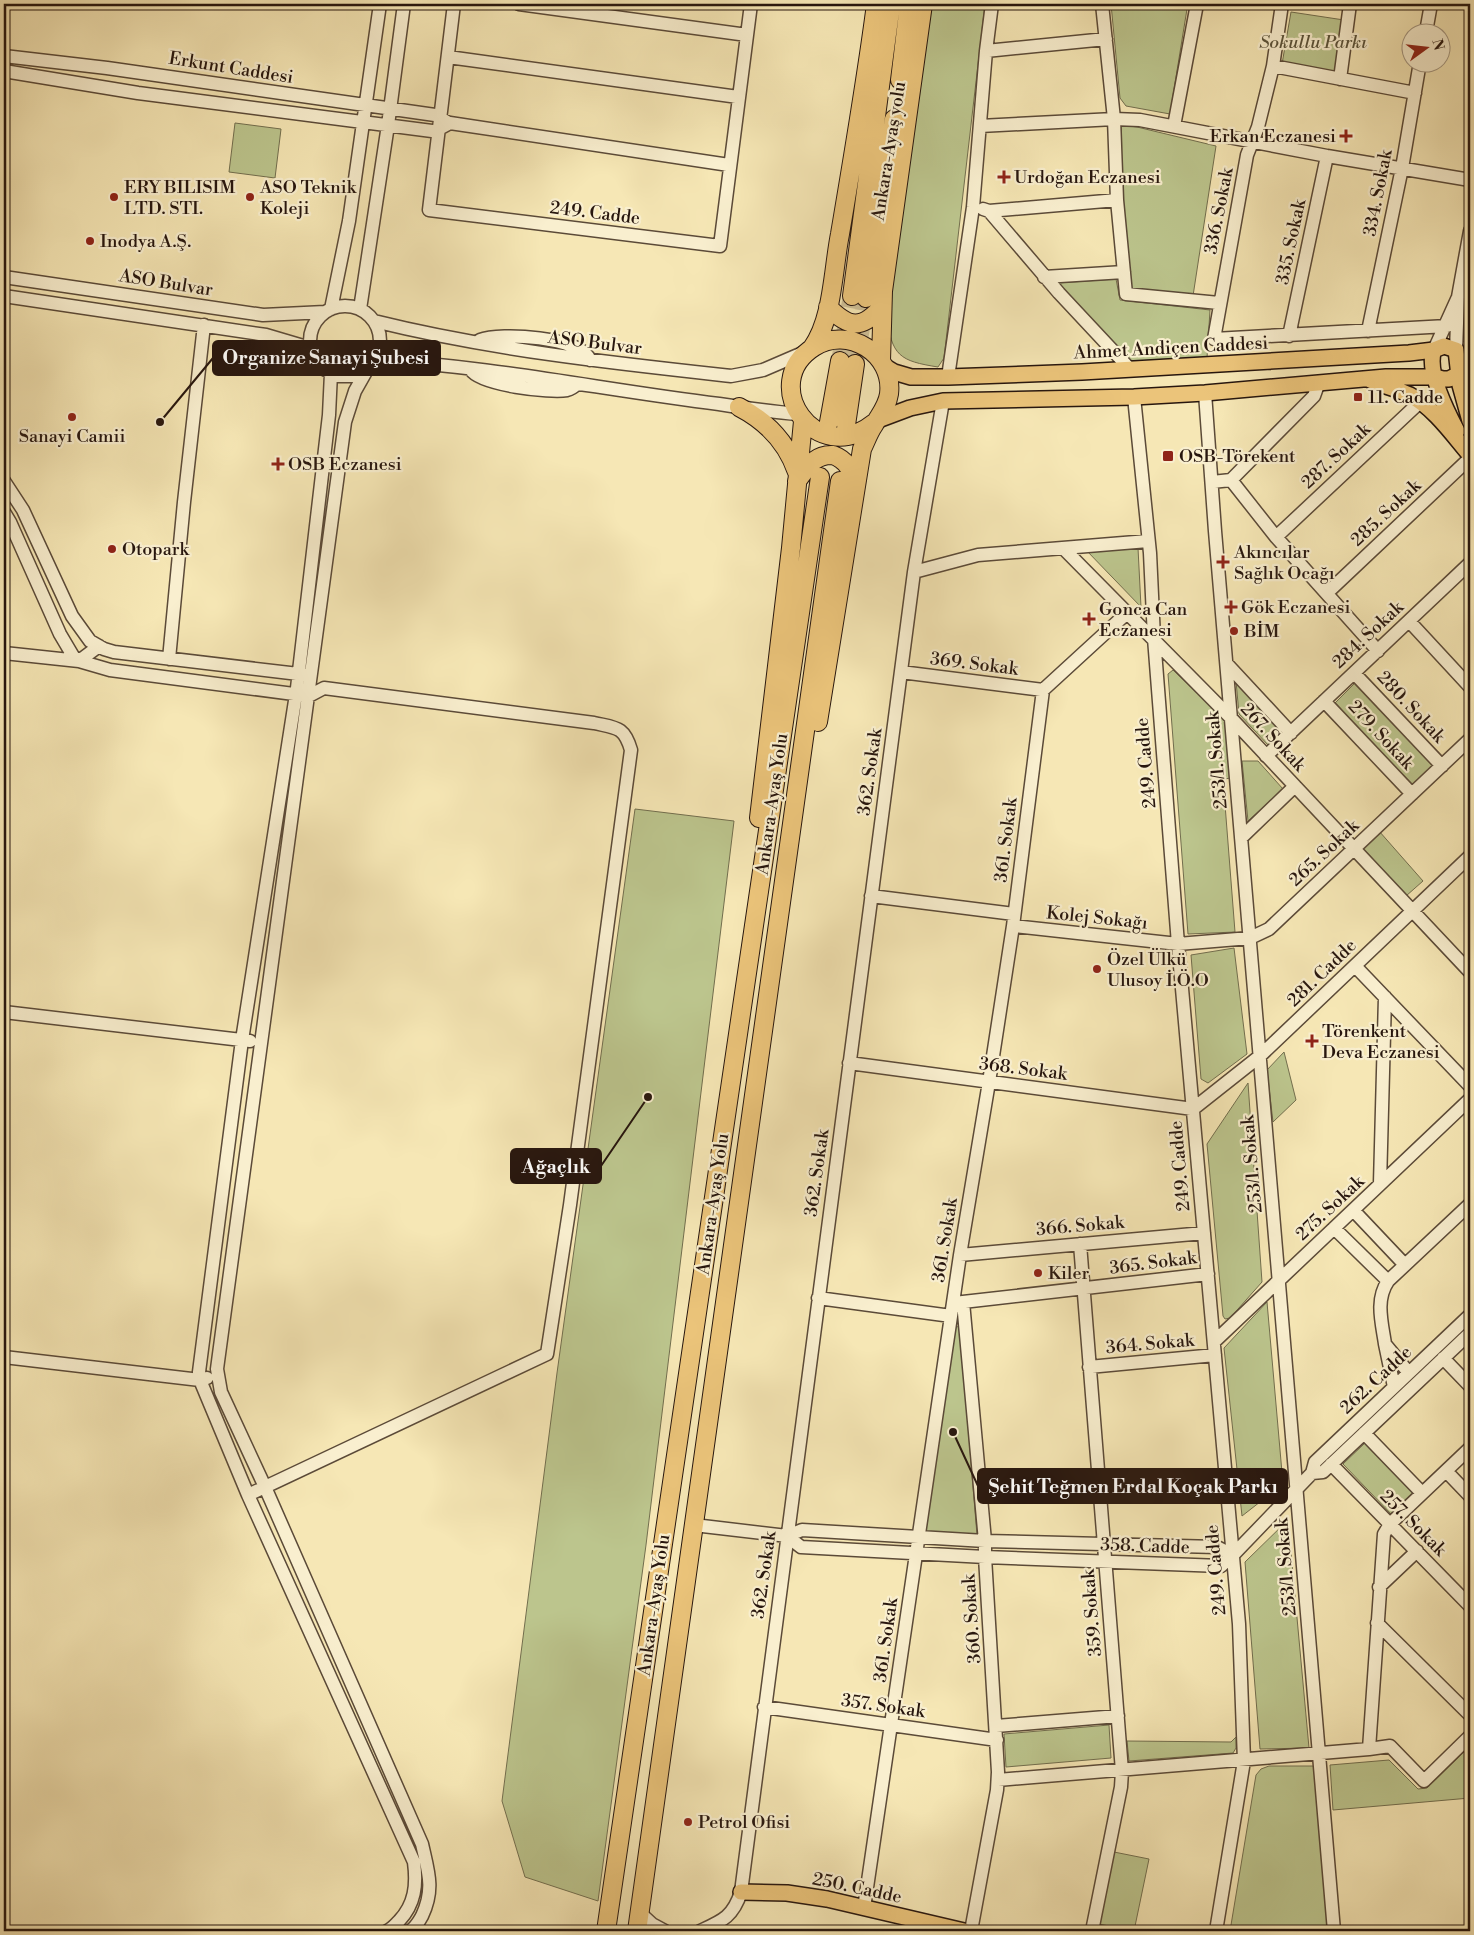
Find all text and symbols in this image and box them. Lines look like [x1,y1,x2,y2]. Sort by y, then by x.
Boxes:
north arrow [1402,22,1452,72]
park label: Sokullu Parkı [1259,31,1367,54]
text: N [1427,37,1448,53]
street label: Erkunt Caddesi [167,47,295,89]
street label: Ankara-Ayaş yolu [866,79,911,223]
place label: Erkan Eczanesi [1210,125,1336,148]
marker: Erkan Eczanesi [1340,130,1352,142]
street label: 334. Sokak [1358,146,1398,238]
street label: 336. Sokak [1199,164,1239,256]
place label: Urdoğan Eczanesi [1014,166,1161,189]
marker: Urdoğan Eczanesi [998,171,1010,183]
place label: ERY BILISIM LTD. STI. [124,176,235,220]
place label: ASO Teknik Koleji [259,176,358,220]
marker: ERY BILISIM LTD. STI. [108,191,120,203]
marker: ASO Teknik Koleji [244,191,256,203]
street label: 249. Cadde [549,196,641,230]
street label: 335. Sokak [1271,196,1312,287]
place label: Inodya A.Ş. [100,230,191,253]
marker: Inodya A.Ş. [84,235,96,247]
street label: ASO Bulvar [116,264,215,302]
street label: ASO Bulvar [546,326,644,360]
street label: Ahmet Andiçen Caddesi [1072,331,1269,365]
callout: Organize Sanayi Şubesi [213,341,440,375]
text: Organize Sanayi Şubesi [223,346,429,370]
place label: 11. Cadde [1368,386,1443,409]
marker: 11. Cadde [1352,391,1364,403]
marker: Sanayi Camii [66,411,78,423]
street label: 287. Sokak [1297,417,1377,494]
place label: Sanayi Camii [19,425,125,448]
place label: OSB-Törekent [1179,445,1296,468]
marker: OSB-Törekent [1161,449,1175,463]
place label: OSB Eczanesi [288,453,402,476]
marker: OSB Eczanesi [272,458,284,470]
street label: 285. Sokak [1346,474,1427,551]
place label: Otopark [122,538,190,561]
place label: Akıncılar Sağlık Ocağı [1233,541,1335,585]
marker: Otopark [106,543,118,555]
marker: Akıncılar Sağlık Ocağı [1216,555,1230,569]
street label: 284. Sokak [1328,595,1410,674]
place label: Gök Eczanesi [1241,596,1350,619]
place label: Gonca Can Eczanesi [1099,598,1187,642]
marker: Gök Eczanesi [1225,601,1237,613]
marker: Gonca Can Eczanesi [1083,613,1095,625]
place label: BİM [1243,620,1279,643]
marker: BİM [1228,625,1240,637]
street label: 369. Sokak [929,647,1021,681]
street label: 280. Sokak [1372,666,1451,749]
street label: 279. Sokak [1343,695,1420,776]
street label: 267. Sokak [1235,698,1312,777]
street label: 253/1. Sokak [1201,708,1233,810]
street label: 249. Cadde [1131,717,1161,809]
street label: 362. Sokak [853,725,888,817]
street label: Ankara-Ayaş Yolu [751,731,793,877]
street label: 361. Sokak [989,795,1023,884]
street label: 265. Sokak [1284,814,1365,891]
street label: Kolej Sokağı [1045,901,1149,935]
street label: 281. Cadde [1282,934,1362,1012]
place label: Özel Ülkü Ulusoy İ.Ö.O [1107,948,1209,992]
marker: Özel Ülkü Ulusoy İ.Ö.O [1091,963,1103,975]
place label: Törenkent Deva Eczanesi [1322,1020,1440,1064]
marker: Törenkent Deva Eczanesi [1306,1035,1318,1047]
street label: 368. Sokak [978,1052,1070,1086]
street label: 253/1. Sokak [1236,1112,1268,1214]
street label: 249. Cadde [1165,1120,1195,1212]
street label: 362. Sokak [800,1126,835,1218]
street label: Ankara-Ayaş Yolu [692,1131,734,1277]
callout: Ağaçlık [511,1149,601,1183]
text: Ağaçlık [520,1155,591,1179]
street label: 275. Sokak [1291,1169,1370,1246]
street label: 361. Sokak [927,1195,963,1284]
street label: 366. Sokak [1035,1211,1127,1241]
street label: 365. Sokak [1108,1246,1199,1280]
place label: Kiler [1048,1262,1089,1285]
marker: Kiler [1032,1267,1044,1279]
street label: 364. Sokak [1105,1329,1197,1359]
street label: 262. Cadde [1335,1341,1417,1419]
callout: Şehit Teğmen Erdal Koçak Parkı [978,1469,1287,1503]
text: Şehit Teğmen Erdal Koçak Parkı [988,1475,1278,1499]
street label: 257. Sokak [1375,1485,1452,1562]
street label: 253/1. Sokak [1270,1515,1302,1617]
street label: 249. Cadde [1201,1524,1231,1616]
street label: 362. Sokak [747,1528,782,1620]
street label: Ankara-Ayaş Yolu [633,1532,675,1678]
street label: 358. Cadde [1100,1533,1190,1559]
street label: 359. Sokak [1077,1567,1107,1658]
street label: 360. Sokak [957,1572,987,1664]
street label: 361. Sokak [869,1595,904,1684]
street label: 357. Sokak [840,1689,928,1723]
place label: Petrol Ofisi [698,1811,790,1834]
marker: Petrol Ofisi [682,1816,694,1828]
street label: 250. Cadde [810,1867,904,1909]

